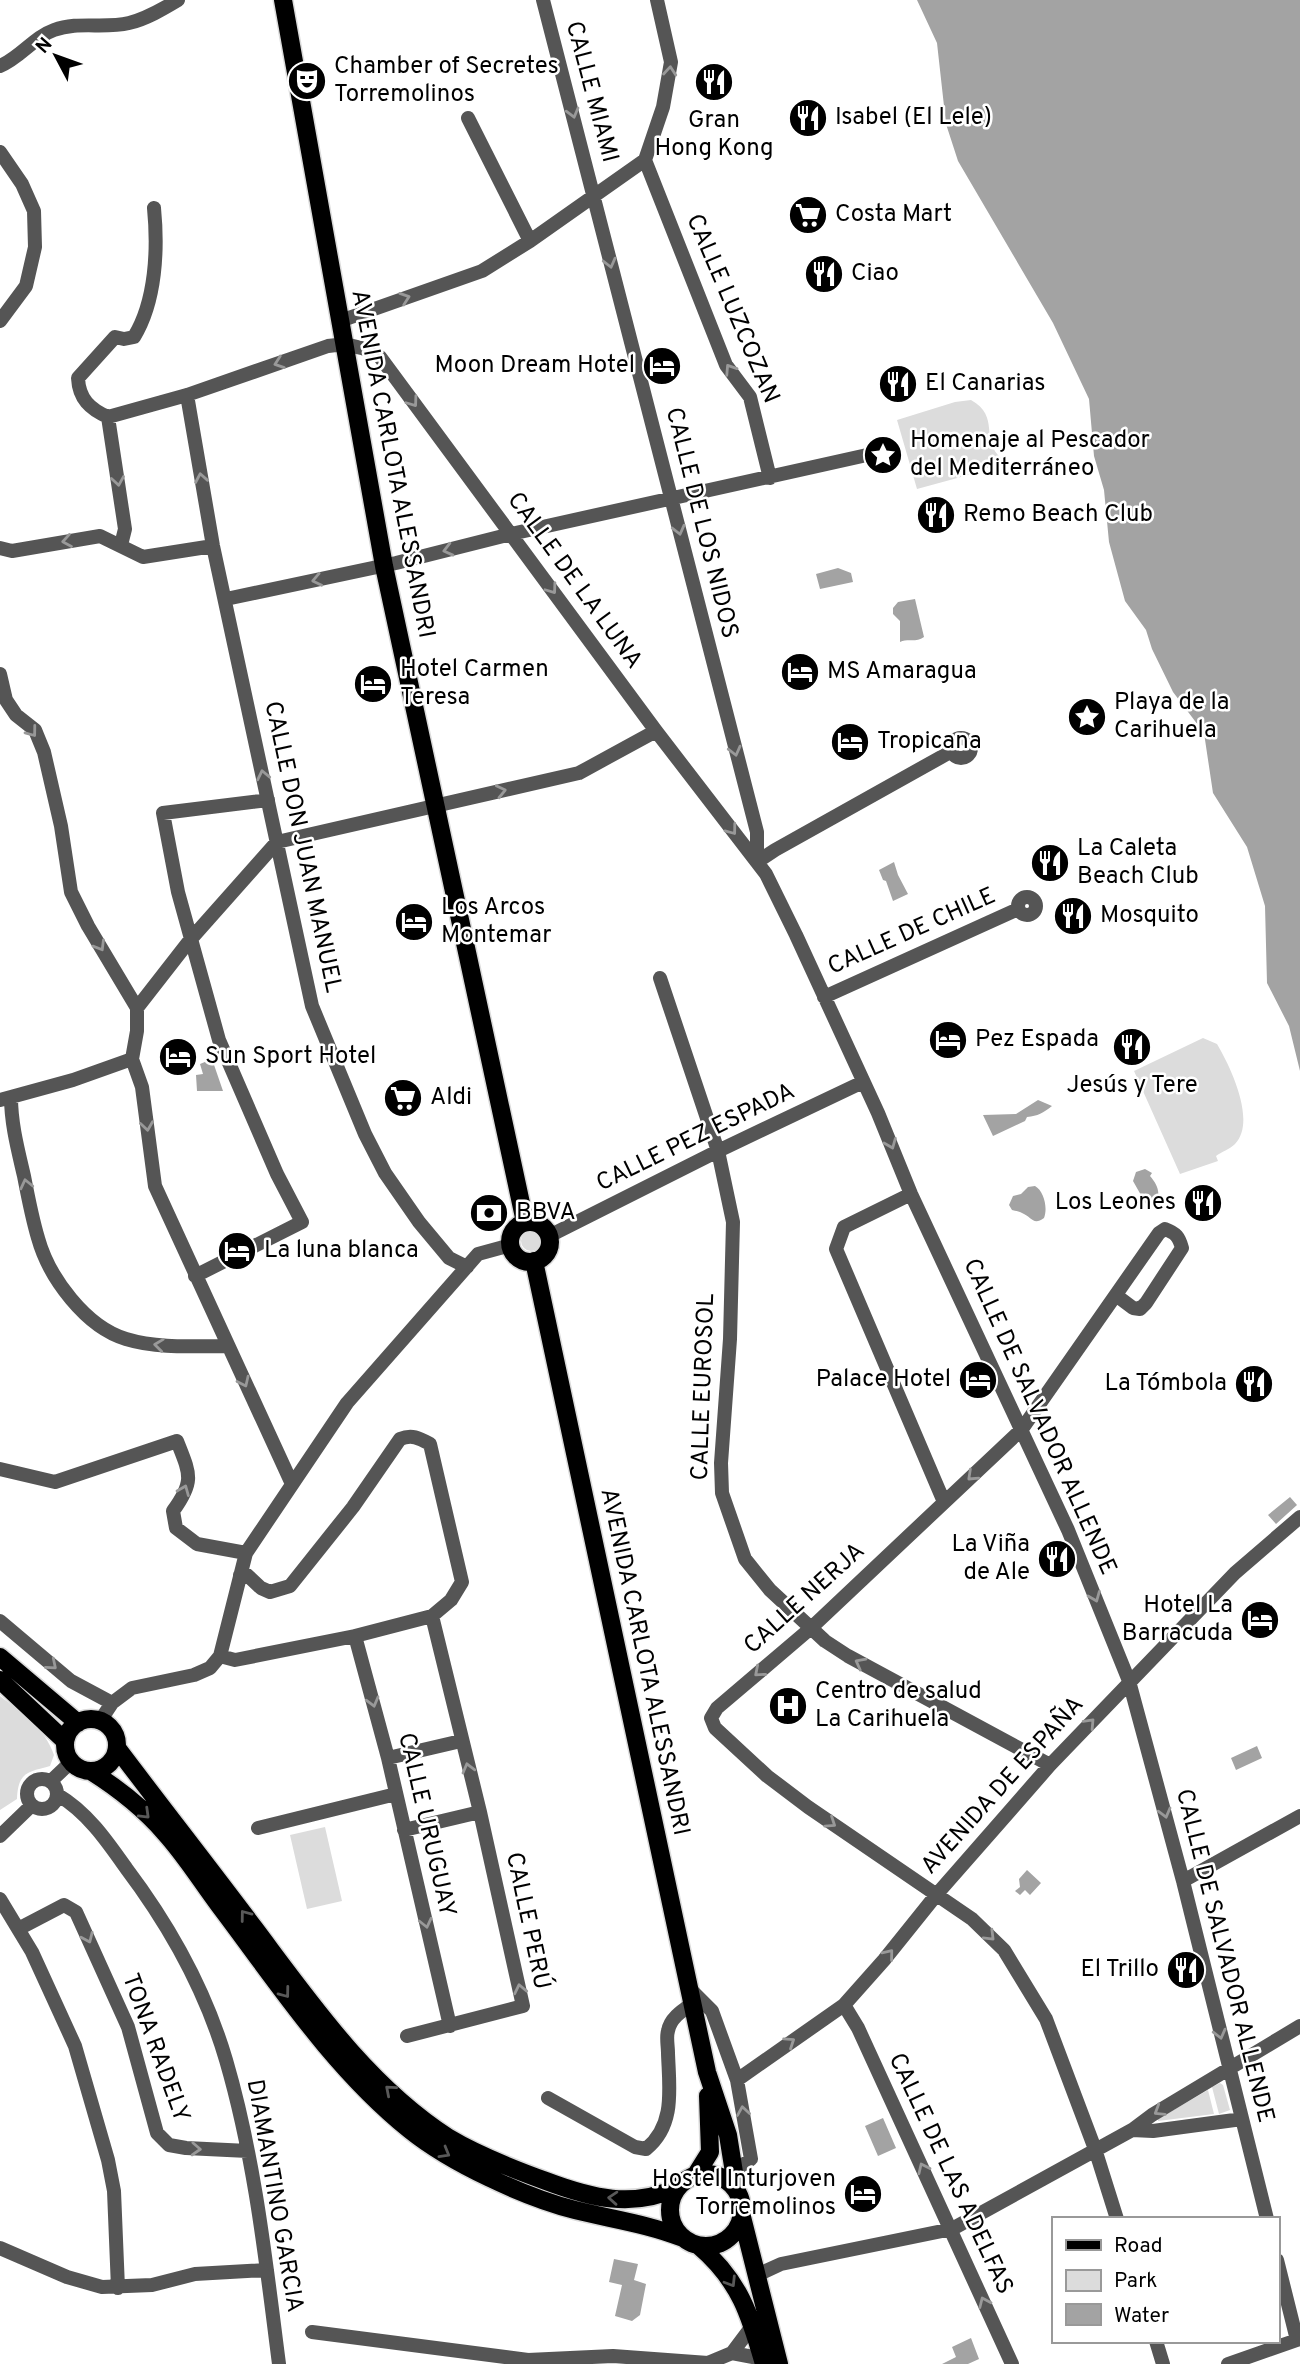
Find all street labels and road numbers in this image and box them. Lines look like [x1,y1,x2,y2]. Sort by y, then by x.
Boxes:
street label: CALLE MIAMI [558,18,624,166]
street label: CALLE LUZCOZAN [679,210,785,408]
street label: AVENIDA CARLOTA ALESSANDRI [343,287,441,641]
street label: CALLE DE LOS NIDOS [658,404,744,642]
street label: CALLE DE LA LUNA [500,487,648,675]
street label: CALLE DON JUAN MANUEL [256,699,348,995]
street label: CALLE DE CHILE [823,882,1001,982]
street label: CALLE PEZ ESPADA [592,1077,800,1199]
street label: CALLE DE SALVADOR ALLENDE [956,1254,1122,1580]
street label: CALLE EUROSOL [686,1293,722,1481]
street label: AVENIDA CARLOTA ALESSANDRI [592,1486,696,1838]
street label: CALLE NERJA [738,1537,872,1661]
street label: AVENIDA DE ESPAÑA [914,1689,1091,1881]
street label: CALLE URUGUAY [390,1730,462,1920]
street label: CALLE DE SALVADOR ALLENDE [1168,1786,1280,2126]
street label: CALLE PERÚ [498,1849,558,1992]
street label: TONA RADELY [114,1970,196,2126]
street label: CALLE DE LAS ADELFAS [881,2049,1019,2299]
street label: DIAMANTINO GARCIA [239,2077,309,2315]

